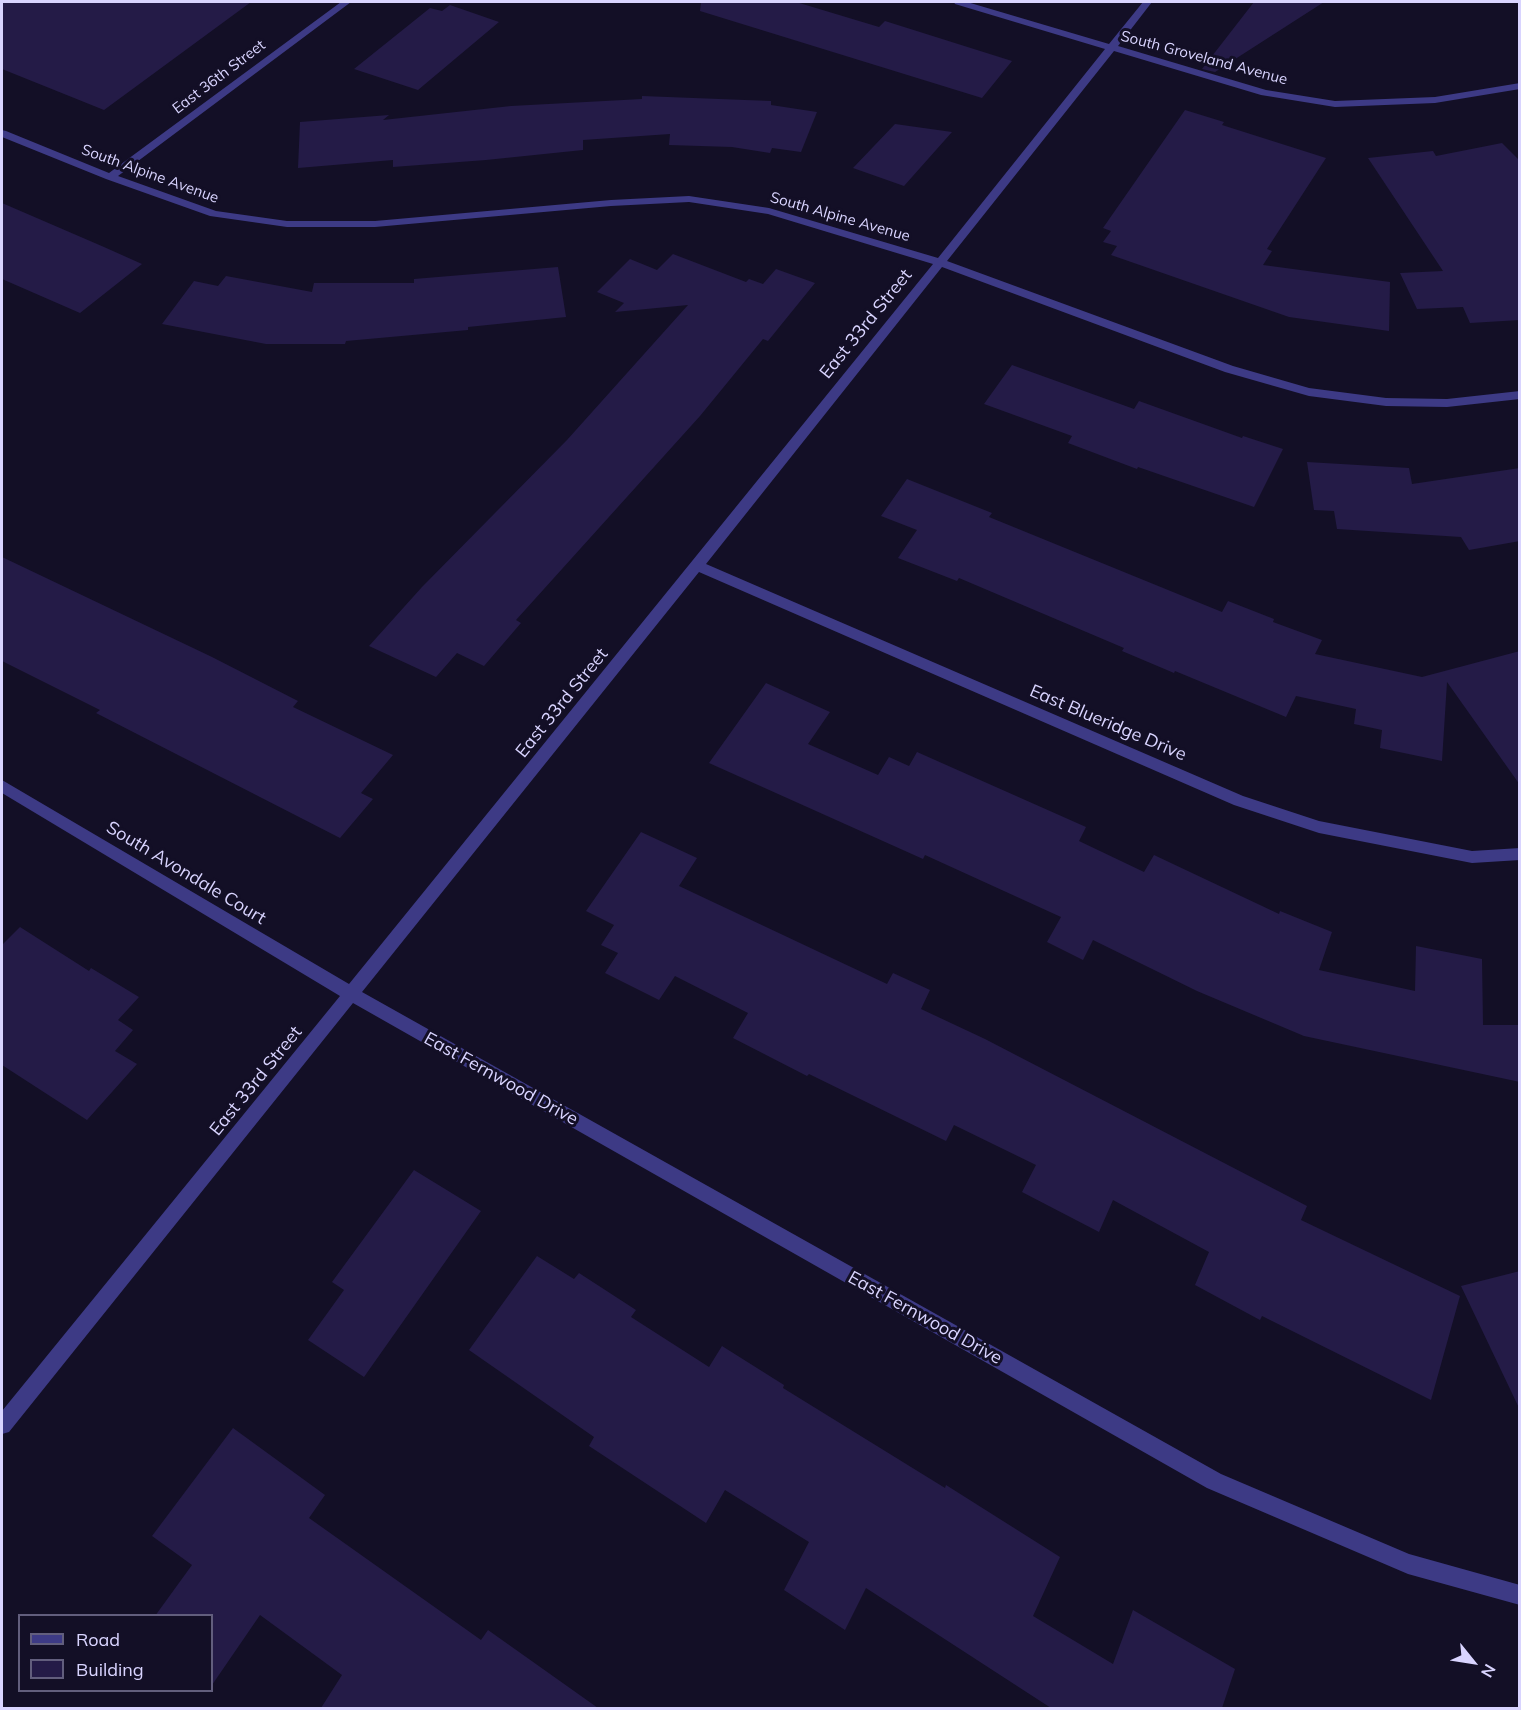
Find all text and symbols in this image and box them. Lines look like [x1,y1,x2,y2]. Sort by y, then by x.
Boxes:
street label: South Groveland Avenue [1119,27,1289,89]
street label: East 36th Street [169,36,269,118]
street label: South Alpine Avenue [79,141,221,207]
street label: South Alpine Avenue [768,188,912,246]
street label: East 33rd Street [815,265,917,383]
street label: East 33rd Street [511,644,613,762]
street label: East Blueridge Drive [1026,680,1190,766]
street label: South Avondale Court [102,817,270,929]
street label: East 33rd Street [205,1022,307,1140]
street label: East Fernwood Drive [420,1028,582,1130]
street label: East Fernwood Drive [844,1267,1006,1369]
legend [18,1614,213,1692]
text: Road [76,1628,120,1651]
north arrow [1443,1632,1503,1692]
text: Building [76,1658,144,1681]
text: N [1477,1661,1500,1681]

